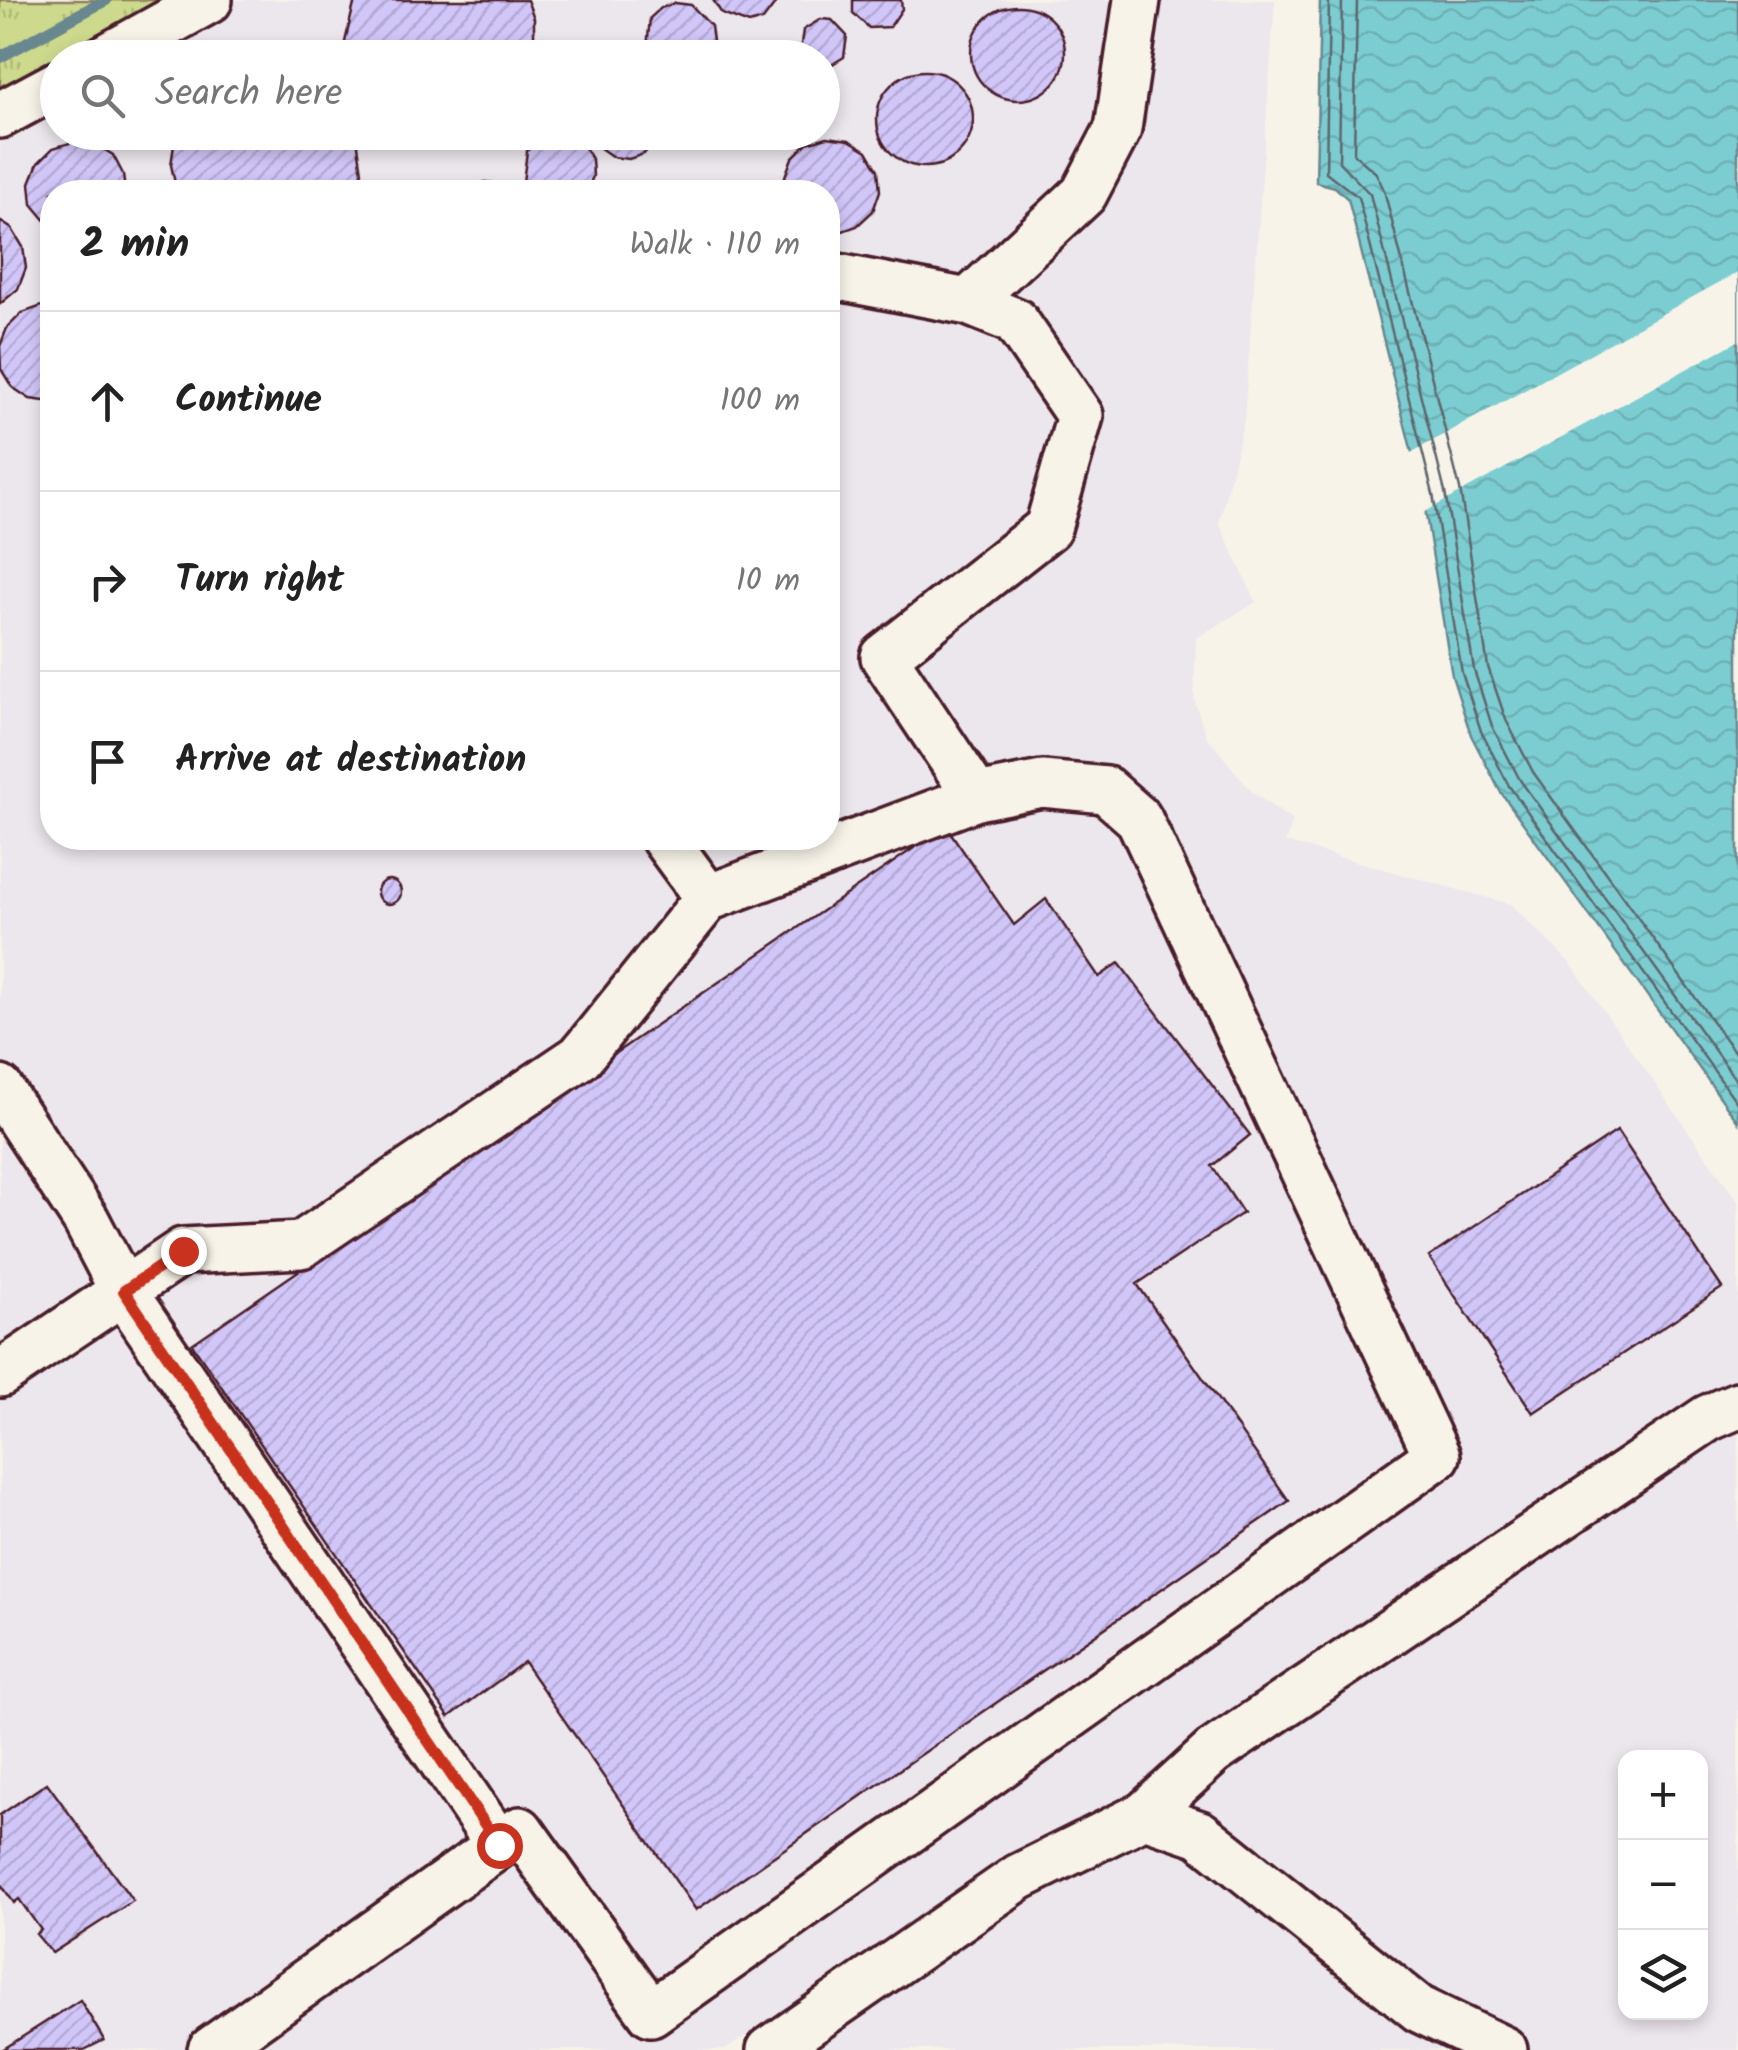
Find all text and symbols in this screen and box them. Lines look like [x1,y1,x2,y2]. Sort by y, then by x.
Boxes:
search box [40,40,840,150]
text: Search here [155,65,342,125]
icon: search [75,68,130,123]
text: 2 min [80,212,189,279]
text: Walk · 110 m [629,220,800,271]
text: Continue [175,371,322,431]
icon: ahead [80,374,135,429]
text: 100 m [720,376,800,427]
text: Turn right [175,551,344,611]
icon: right [80,554,135,609]
text: 10 m [736,556,800,607]
text: Arrive at destination [175,731,526,791]
icon: arrive [80,734,135,789]
route end [161,1229,207,1275]
map controls [1618,1750,1708,2020]
button: + [1618,1750,1708,1840]
route start [477,1823,523,1869]
button: − [1618,1840,1708,1930]
button: layers [1618,1930,1708,2020]

